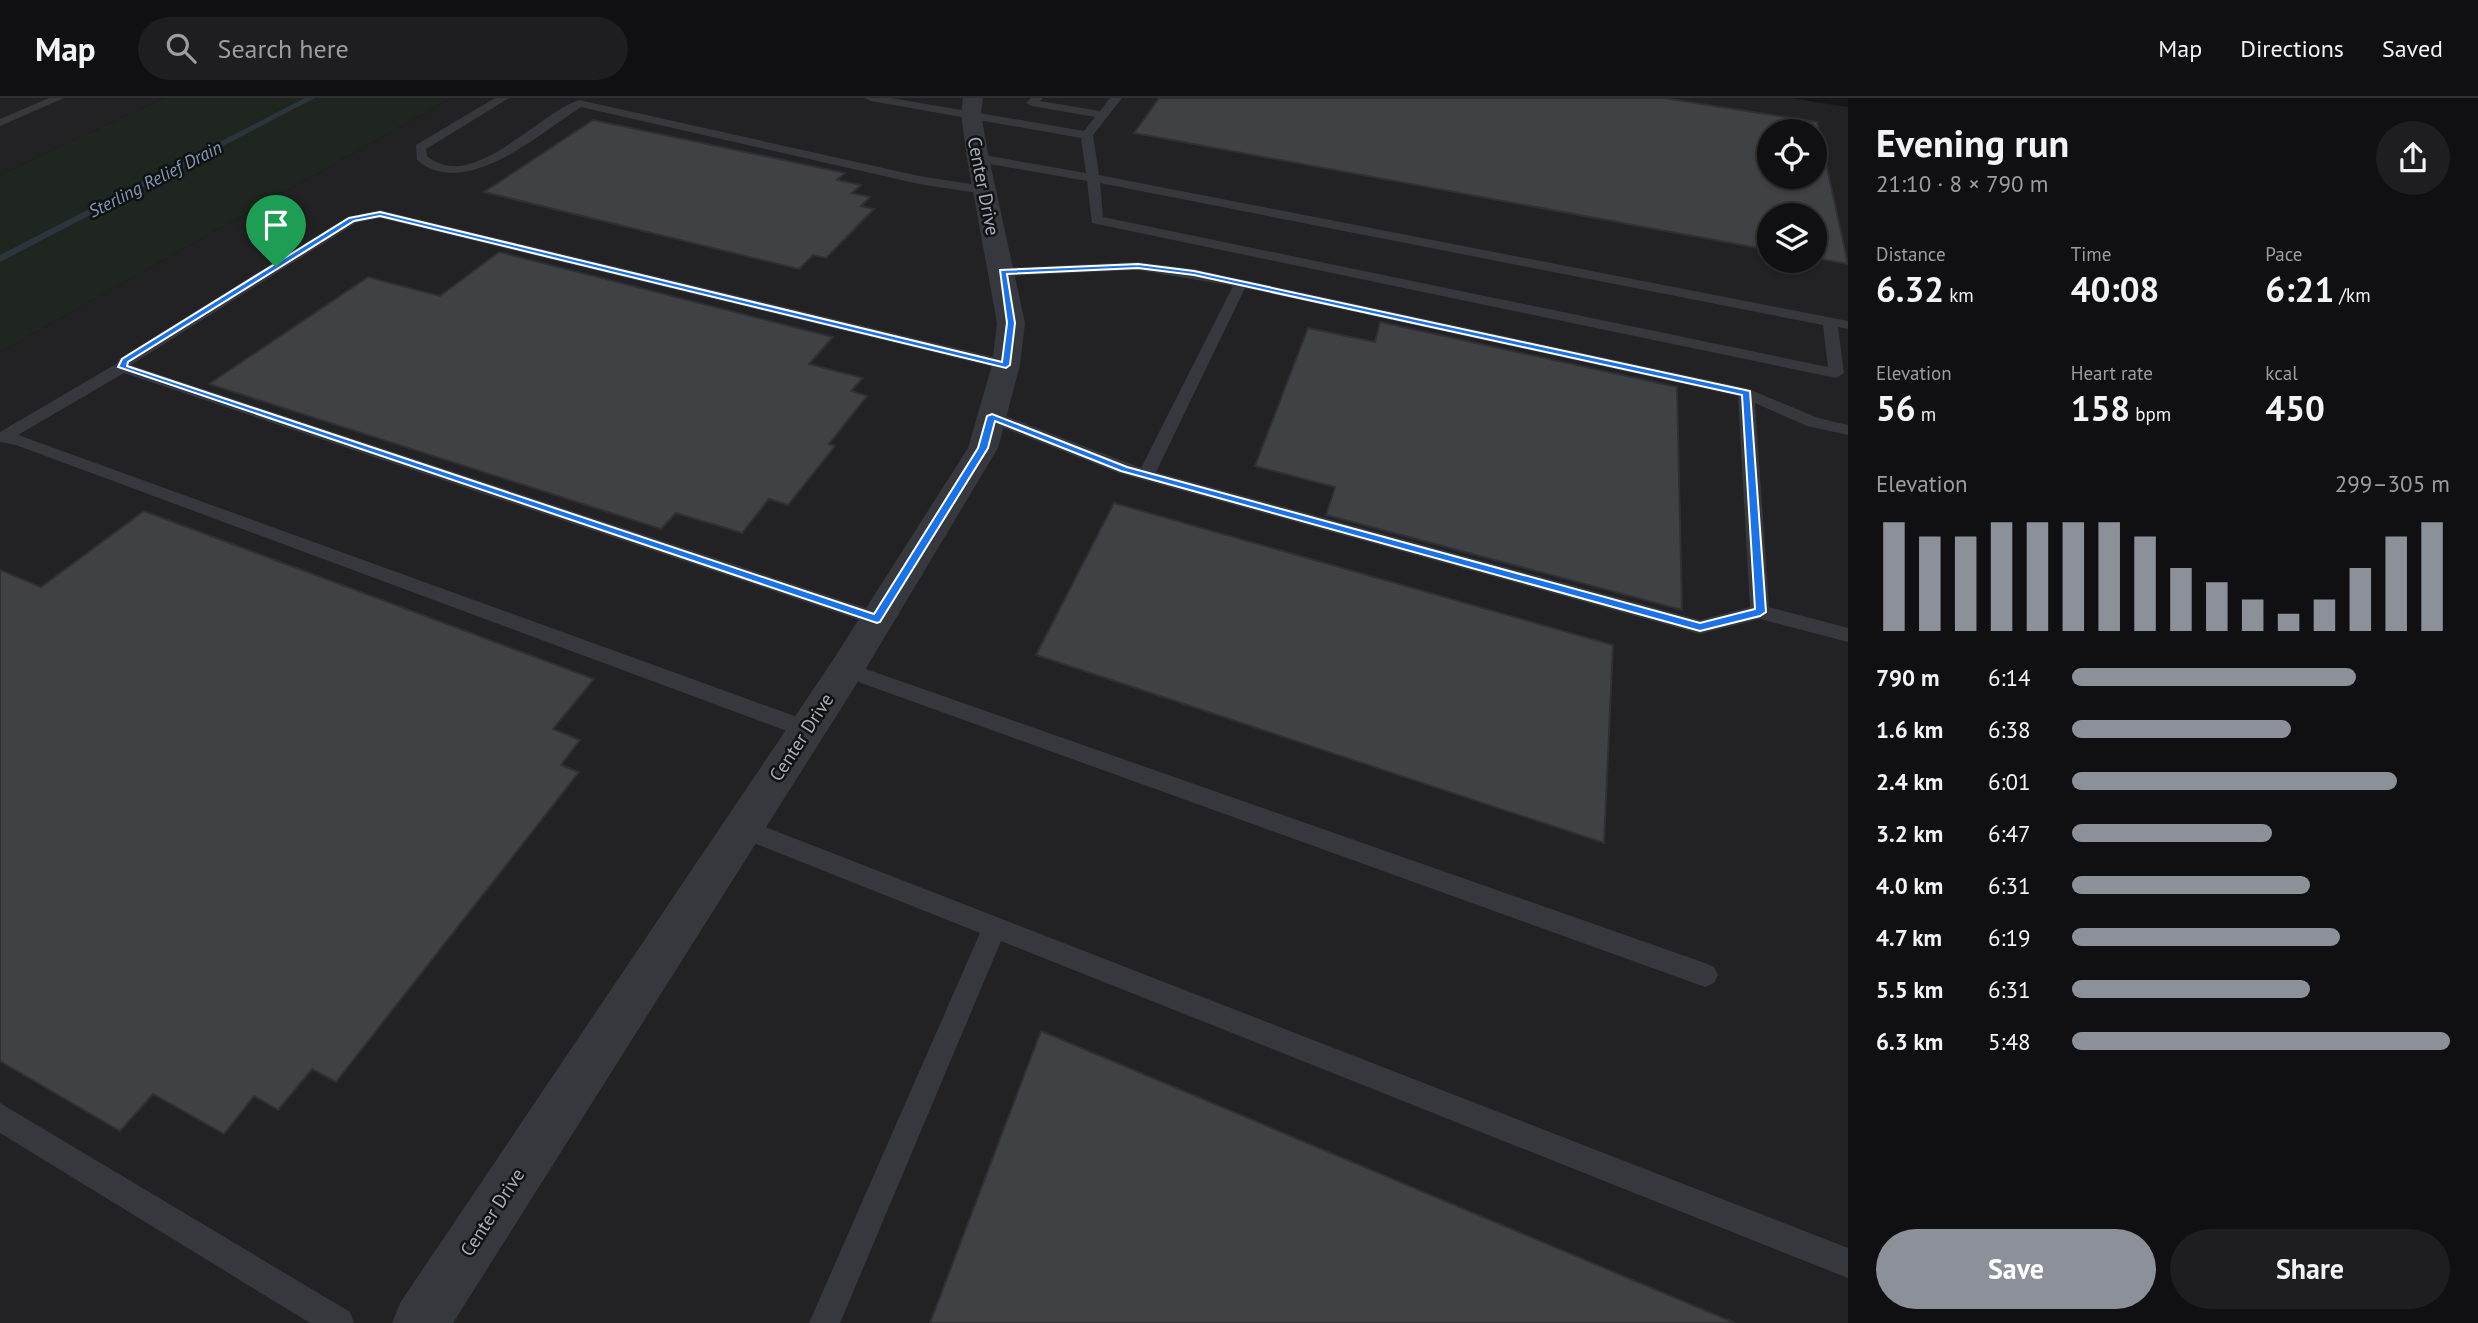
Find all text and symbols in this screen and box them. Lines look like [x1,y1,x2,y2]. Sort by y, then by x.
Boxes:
search box [138,17,628,80]
text: Map [35,27,96,70]
icon: search [162,29,200,67]
text: Search here [218,32,349,65]
text: Map [2158,33,2202,64]
text: Directions [2240,33,2344,64]
text: Saved [2382,33,2443,64]
text: Evening run [1876,118,2069,167]
map controls [1757,119,1827,273]
button: locate [1757,119,1827,189]
button: share [2376,121,2450,195]
water label: Sterling Relief Drain [84,135,226,223]
street label: Center Drive [963,135,1005,237]
text: 21:10 · 8 × 790 m [1876,169,2048,198]
pin [246,195,306,267]
button: layers [1757,203,1827,273]
icon: arrive [257,206,295,244]
text: Distance [1876,242,1946,266]
text: Time [2071,242,2111,266]
text: Pace [2265,242,2303,266]
text: 6.32 [1876,266,1944,312]
text: 40:08 [2071,266,2159,312]
text: 6:21 [2265,266,2334,312]
text: km [1944,283,1974,307]
text: /km [2334,283,2371,307]
text: Elevation [1876,361,1952,385]
text: Heart rate [2071,361,2153,385]
text: kcal [2265,361,2298,385]
text: 56 [1876,385,1916,431]
text: 158 [2071,385,2130,431]
text: 450 [2265,385,2325,431]
text: m [1916,402,1936,426]
text: bpm [2130,402,2171,426]
text: Elevation [1876,469,1968,498]
text: 299–305 m [2335,469,2450,498]
text: 790 m [1876,663,1939,692]
text: 6:14 [1988,663,2031,692]
street label: Center Drive [764,688,838,786]
text: 1.6 km [1876,715,1943,744]
text: 6:38 [1988,715,2031,744]
text: 2.4 km [1876,767,1943,796]
text: 6:01 [1988,767,2031,796]
text: 3.2 km [1876,819,1943,848]
text: 6:47 [1988,819,2031,848]
text: 4.0 km [1876,871,1943,900]
text: 6:31 [1988,871,2031,900]
text: 4.7 km [1876,923,1942,952]
text: 6:19 [1988,923,2031,952]
text: 5.5 km [1876,975,1943,1004]
text: 6:31 [1988,975,2031,1004]
text: 6.3 km [1876,1027,1943,1056]
text: 5:48 [1988,1027,2031,1056]
street label: Center Drive [455,1163,529,1261]
button: Save [1876,1229,2156,1309]
button: Share [2170,1229,2450,1309]

